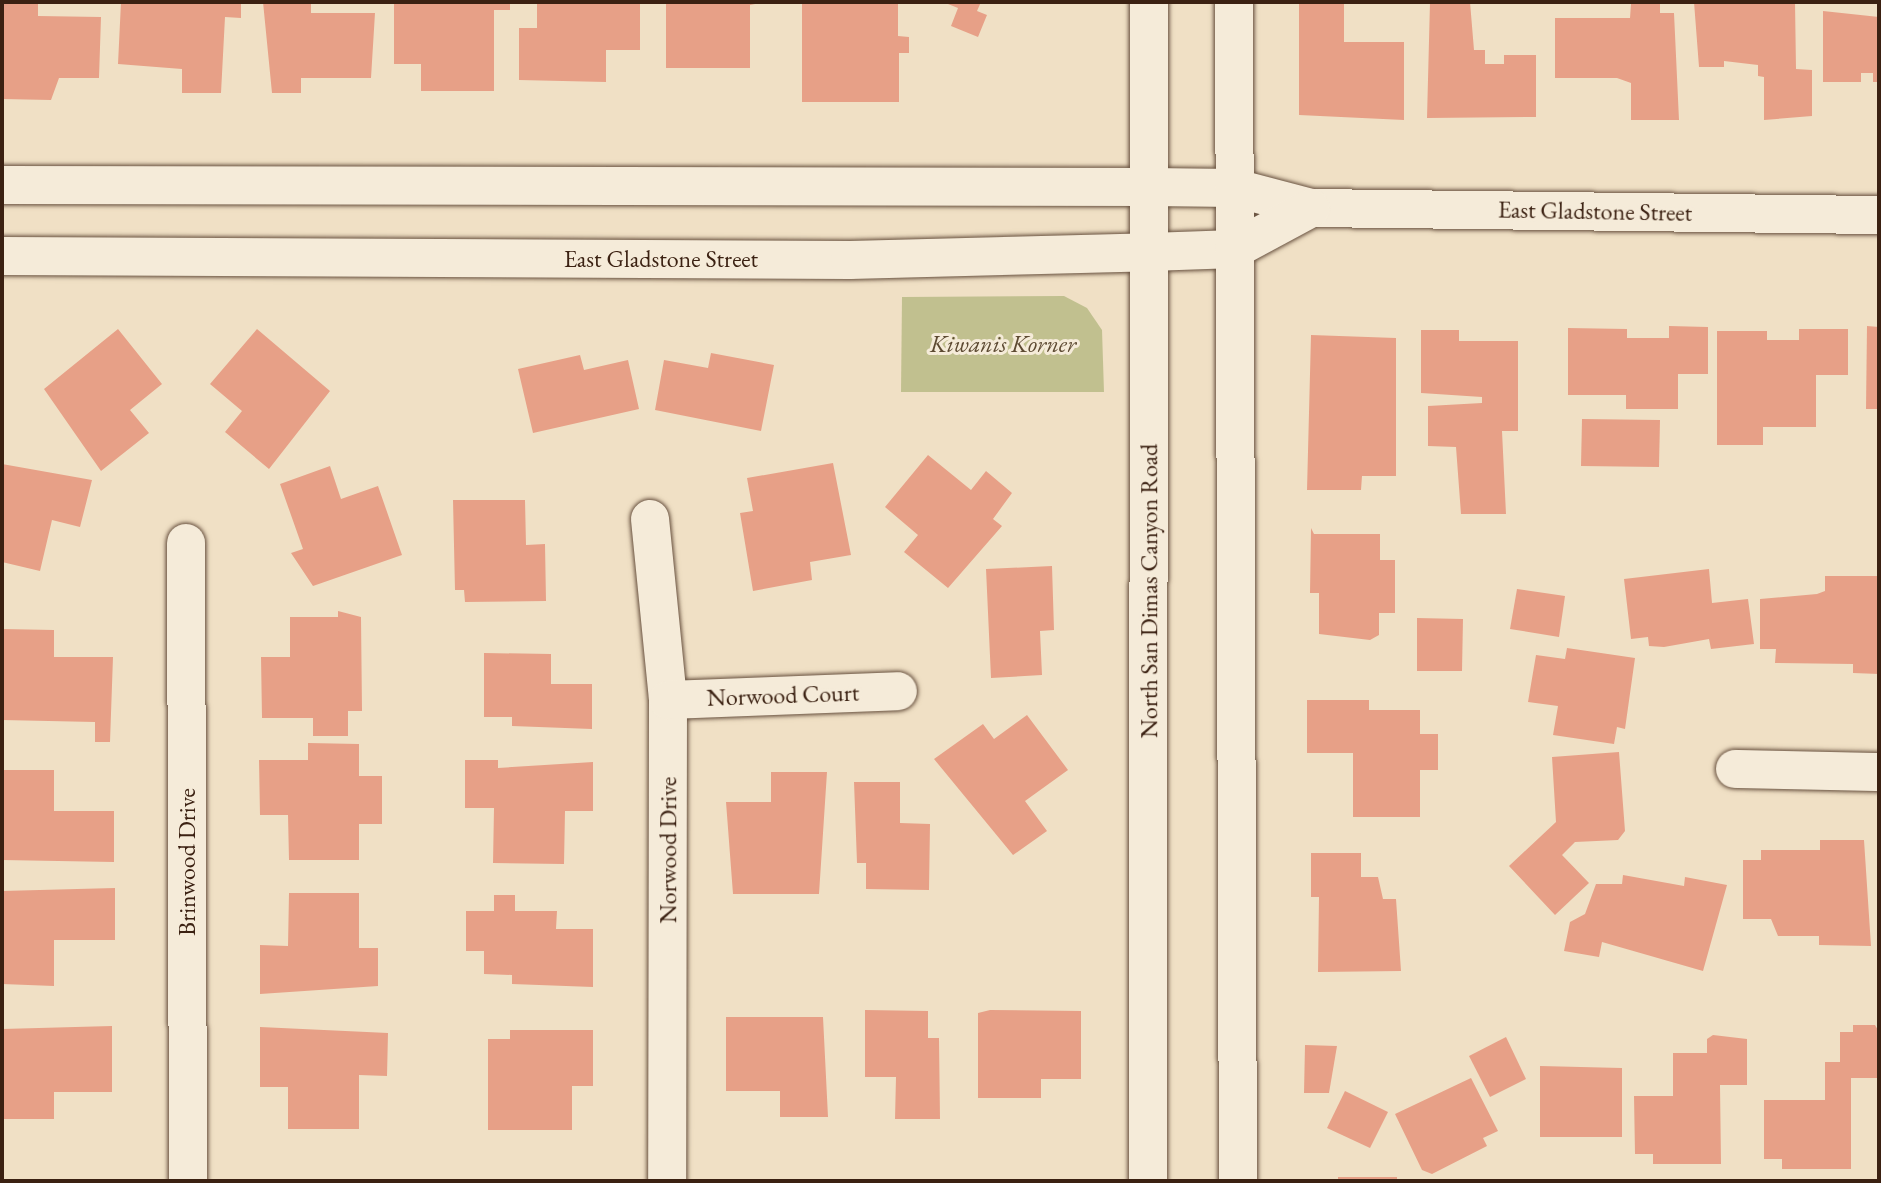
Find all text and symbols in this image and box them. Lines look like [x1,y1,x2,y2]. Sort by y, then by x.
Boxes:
street label: East Gladstone Street [1498,195,1692,227]
street label: East Gladstone Street [564,245,758,273]
park label: Kiwanis Korner [930,330,1076,358]
street label: North San Dimas Canyon Road [1135,444,1163,738]
street label: Norwood Court [706,678,860,712]
street label: Norwood Drive [654,777,682,923]
street label: Brinwood Drive [173,788,201,936]

